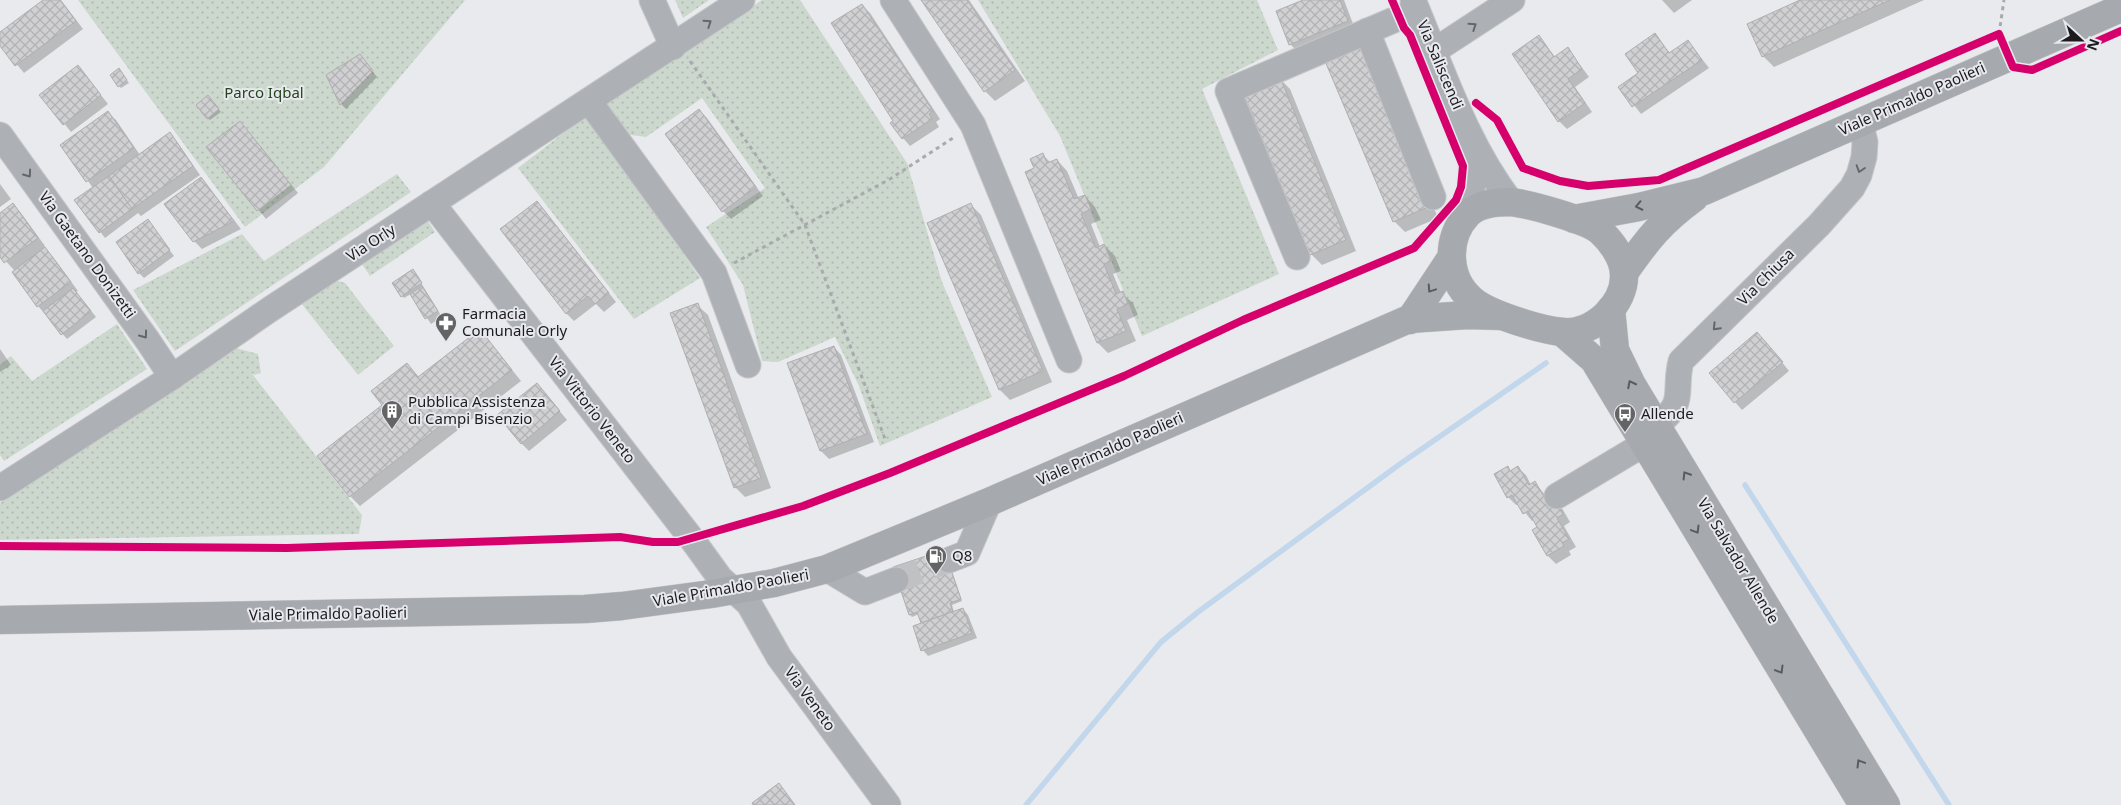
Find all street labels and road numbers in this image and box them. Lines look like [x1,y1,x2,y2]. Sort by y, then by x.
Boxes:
street label: Via Saliscendi [1413,17,1469,112]
street label: Viale Primaldo Paolieri [1835,57,1988,139]
street label: Via Gaetano Donizetti [35,187,141,322]
street label: Via Orly [342,219,399,265]
street label: Via Chiusa [1733,244,1798,309]
street label: Via Vittorio Veneto [545,352,641,467]
street label: Viale Primaldo Paolieri [1033,407,1186,489]
street label: Via Salvador Allende [1693,494,1784,627]
street label: Viale Primaldo Paolieri [651,563,810,611]
street label: Viale Primaldo Paolieri [249,602,407,624]
street label: Via Veneto [781,662,841,734]

